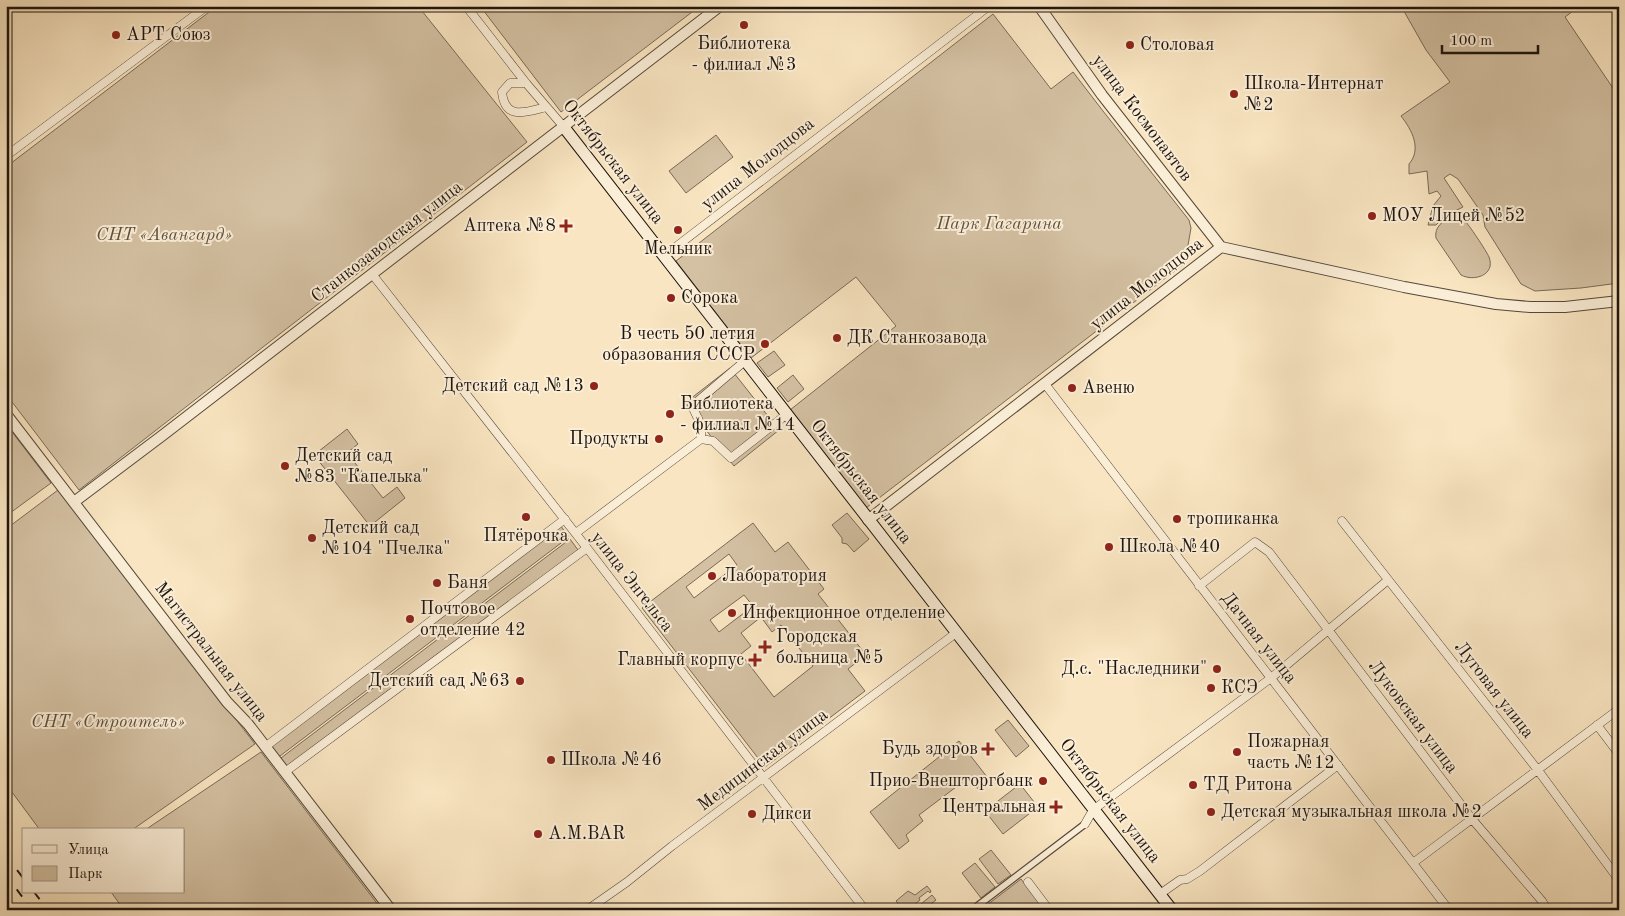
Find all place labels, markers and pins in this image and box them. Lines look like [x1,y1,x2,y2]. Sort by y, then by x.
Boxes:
marker: Библиотека - филиал №3 [738,19,750,31]
place label: АРТ Союз [126,26,211,44]
marker: АРТ Союз [110,29,122,41]
place label: Библиотека - филиал №3 [692,35,796,75]
place label: Столовая [1140,36,1214,54]
marker: Столовая [1124,39,1136,51]
place label: Школа-Интернат №2 [1244,75,1384,114]
marker: Школа-Интернат №2 [1228,88,1240,100]
place label: МОУ Лицей №52 [1382,207,1525,225]
marker: МОУ Лицей №52 [1366,210,1378,222]
place label: Аптека №8 [463,217,556,235]
marker: Аптека №8 [560,220,572,232]
marker: Мельник [672,224,684,236]
place label: Мельник [644,240,712,258]
place label: Сорока [681,289,738,307]
marker: Сорока [665,292,677,304]
place label: В честь 50 летия образования СССР [602,325,755,364]
place label: ДК Станкозавода [847,329,987,347]
marker: ДК Станкозавода [831,332,843,344]
marker: В честь 50 летия образования СССР [759,338,771,350]
place label: Детский сад №13 [442,377,584,395]
place label: Авеню [1082,379,1135,397]
marker: Детский сад №13 [588,380,600,392]
marker: Авеню [1066,382,1078,394]
place label: Библиотека - филиал №14 [680,395,795,435]
marker: Библиотека - филиал №14 [664,408,676,420]
place label: Продукты [569,430,649,448]
marker: Продукты [653,433,665,445]
place label: Детский сад №83 "Капелька" [295,447,429,486]
marker: Детский сад №83 "Капелька" [279,460,291,472]
place label: тропиканка [1187,510,1279,528]
marker: Пятёрочка [520,511,532,523]
marker: тропиканка [1171,513,1183,525]
place label: Детский сад №104 "Пчелка" [322,519,450,558]
place label: Пятёрочка [483,527,569,545]
marker: Детский сад №104 "Пчелка" [306,532,318,544]
place label: Школа №40 [1119,538,1220,556]
marker: Школа №40 [1103,541,1115,553]
place label: Лаборатория [722,567,827,585]
marker: Лаборатория [706,570,718,582]
place label: Баня [447,574,488,592]
marker: Баня [431,577,443,589]
place label: Почтовое отделение 42 [420,600,526,639]
place label: Инфекционное отделение [742,604,945,623]
marker: Инфекционное отделение [726,607,738,619]
marker: Почтовое отделение 42 [404,613,416,625]
place label: Городская больница №5 [776,628,883,667]
marker: Городская больница №5 [758,640,772,654]
place label: Главный корпус [617,651,744,669]
marker: Главный корпус [748,653,762,667]
place label: Д.с. "Наследники" [1061,660,1207,678]
marker: Д.с. "Наследники" [1211,663,1223,675]
place label: Детский сад №63 [368,672,510,690]
marker: Детский сад №63 [514,675,526,687]
place label: КСЭ [1221,679,1258,697]
marker: КСЭ [1205,682,1217,694]
place label: Пожарная часть №12 [1247,733,1335,772]
place label: Будь здоров [882,740,978,758]
marker: Будь здоров [982,743,994,755]
marker: Пожарная часть №12 [1231,746,1243,758]
place label: Школа №46 [561,751,662,769]
marker: Школа №46 [545,754,557,766]
place label: Прио-Внешторгбанк [869,772,1033,790]
marker: Прио-Внешторгбанк [1037,775,1049,787]
place label: ТД Ритона [1203,776,1292,794]
marker: ТД Ритона [1187,779,1199,791]
place label: Центральная [942,798,1046,816]
marker: Центральная [1050,801,1062,813]
place label: Детская музыкальная школа №2 [1221,803,1482,821]
place label: Дикси [762,805,812,823]
marker: Детская музыкальная школа №2 [1205,806,1217,818]
marker: Дикси [746,808,758,820]
place label: А.М.BAR [548,825,625,843]
marker: А.М.BAR [532,828,544,840]

